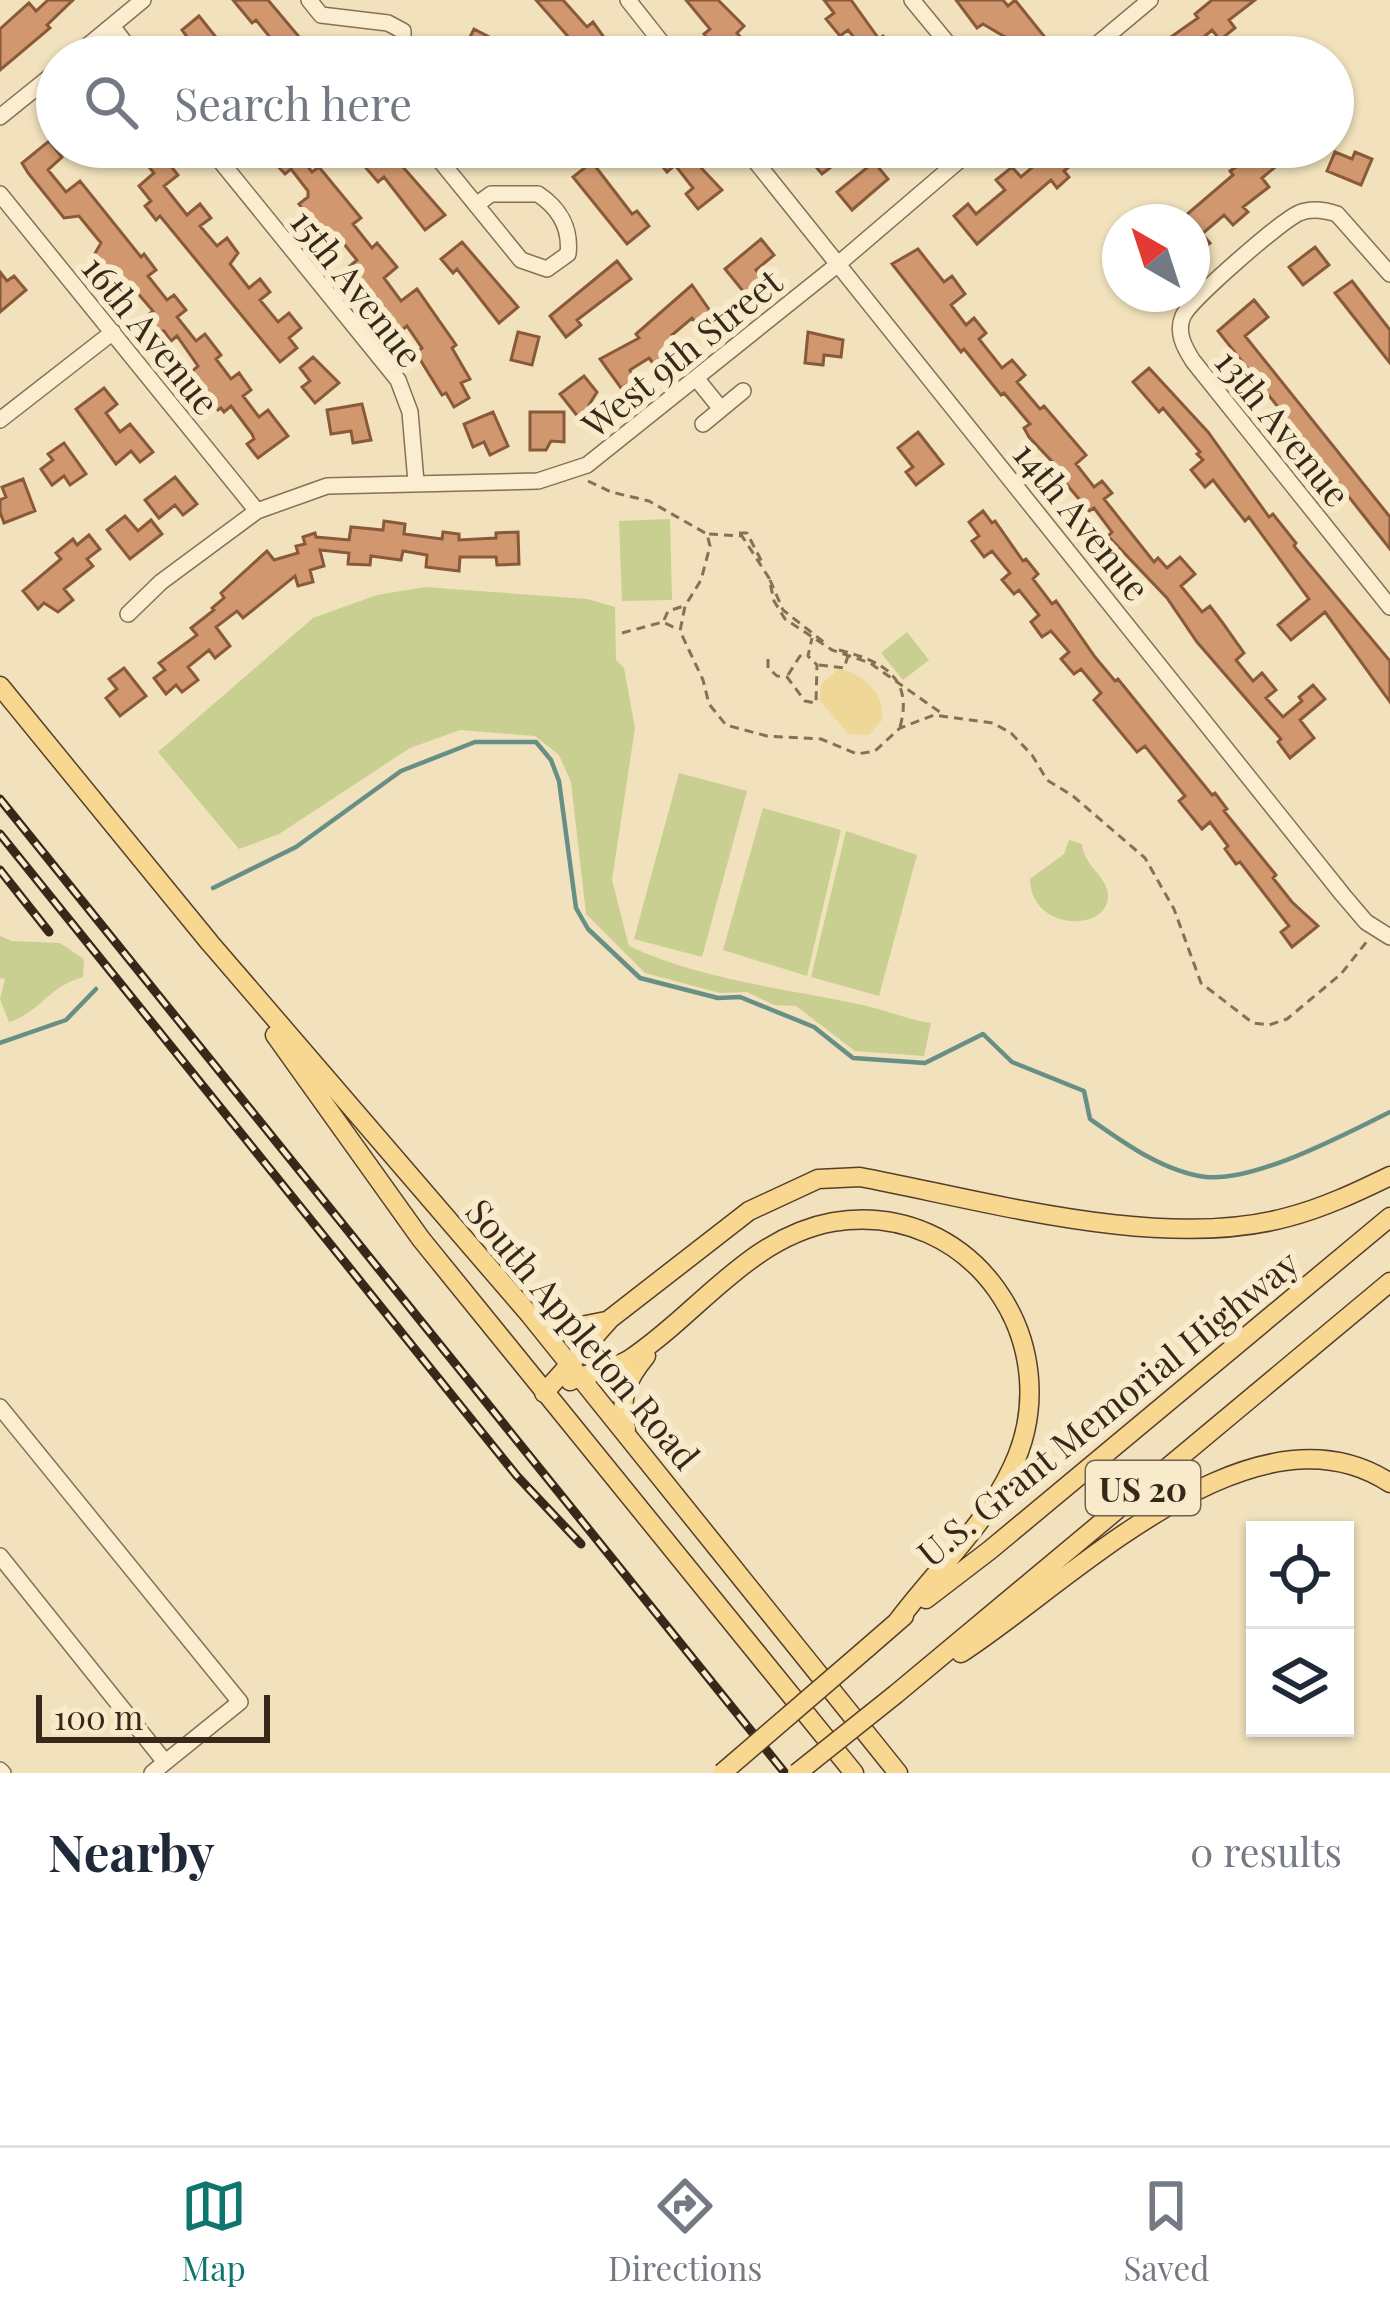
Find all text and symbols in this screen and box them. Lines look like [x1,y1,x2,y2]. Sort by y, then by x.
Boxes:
search box [36,36,1354,168]
icon: search [78,69,144,135]
text: Search here [174,72,412,132]
street label: 15th Avenue [281,198,435,376]
north arrow [1102,204,1210,312]
street label: 16th Avenue [73,244,231,424]
street label: West 9th Street [571,256,792,448]
street label: 13th Avenue [1206,338,1362,516]
street label: 14th Avenue [1004,430,1162,610]
street label: South Appleton Road [457,1188,711,1478]
street label: U.S. Grant Memorial Highway [906,1238,1308,1576]
road number: US 20 [1086,1461,1200,1515]
map controls [1246,1521,1354,1737]
button: locate [1246,1521,1354,1629]
button: layers [1246,1629,1354,1737]
scale bar [36,1689,270,1742]
text: 100 m [54,1694,143,1738]
text: Nearby [48,1817,214,1885]
text: 0 results [1190,1825,1342,1877]
tab: Map [181,2173,247,2289]
tab: Directions [608,2173,762,2289]
tab: Saved [1124,2173,1209,2289]

